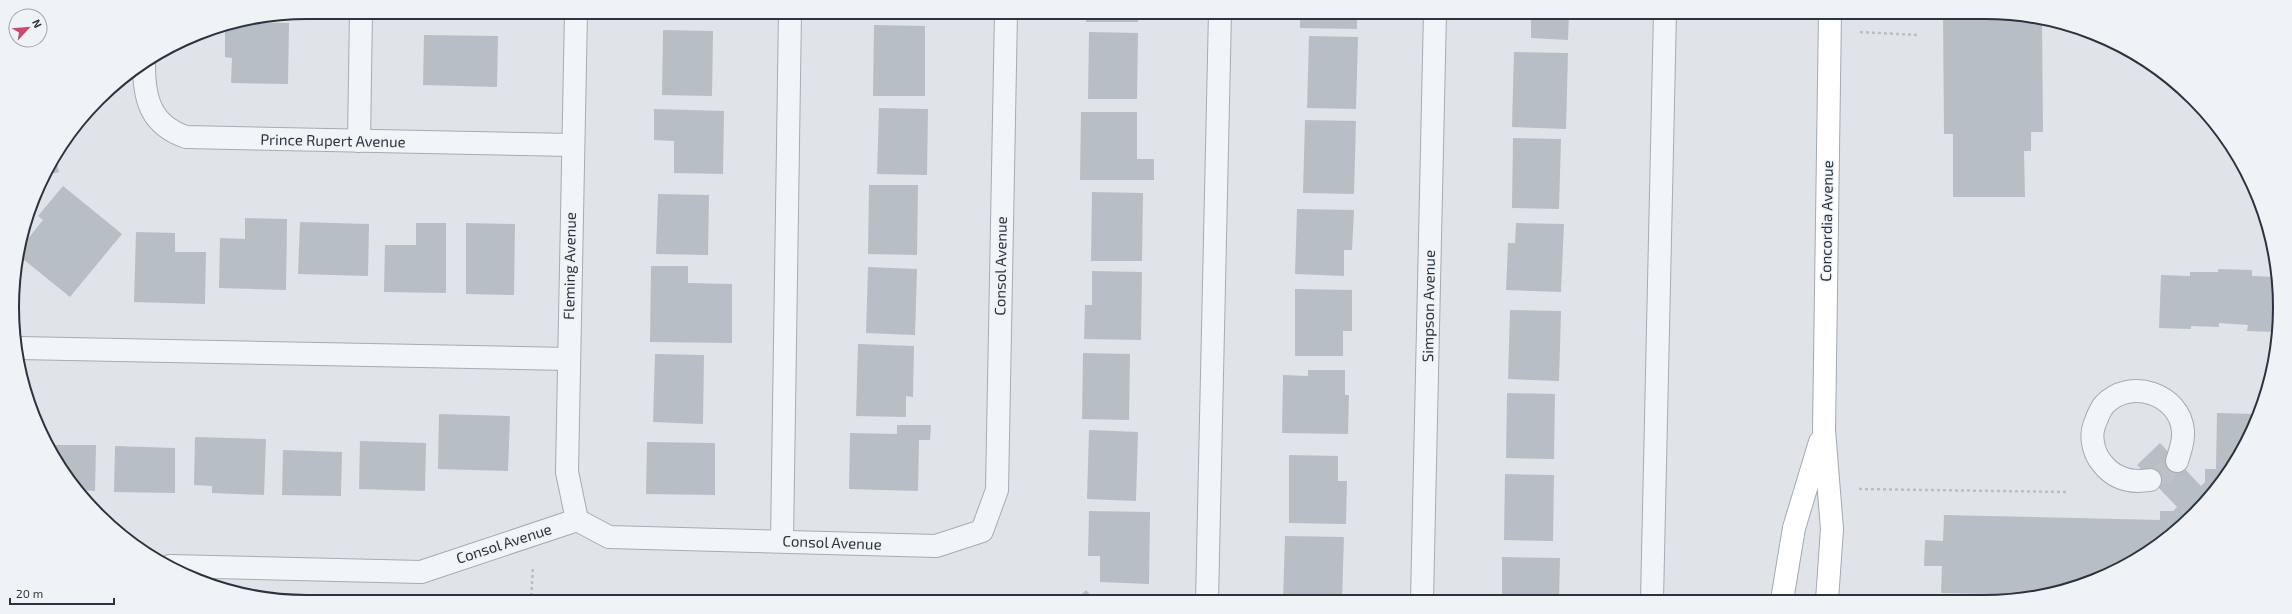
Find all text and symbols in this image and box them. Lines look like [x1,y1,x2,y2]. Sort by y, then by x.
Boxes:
north arrow [8,8,48,48]
text: N [30,17,45,30]
street label: Prince Rupert Avenue [260,130,406,150]
street label: Concordia Avenue [1816,160,1836,282]
street label: Fleming Avenue [559,212,579,320]
street label: Consol Avenue [990,216,1010,316]
street label: Simpson Avenue [1418,250,1438,362]
street label: Consol Avenue [454,519,554,567]
street label: Consol Avenue [782,531,882,553]
scale bar [10,580,114,606]
text: 20 m [16,586,43,600]

